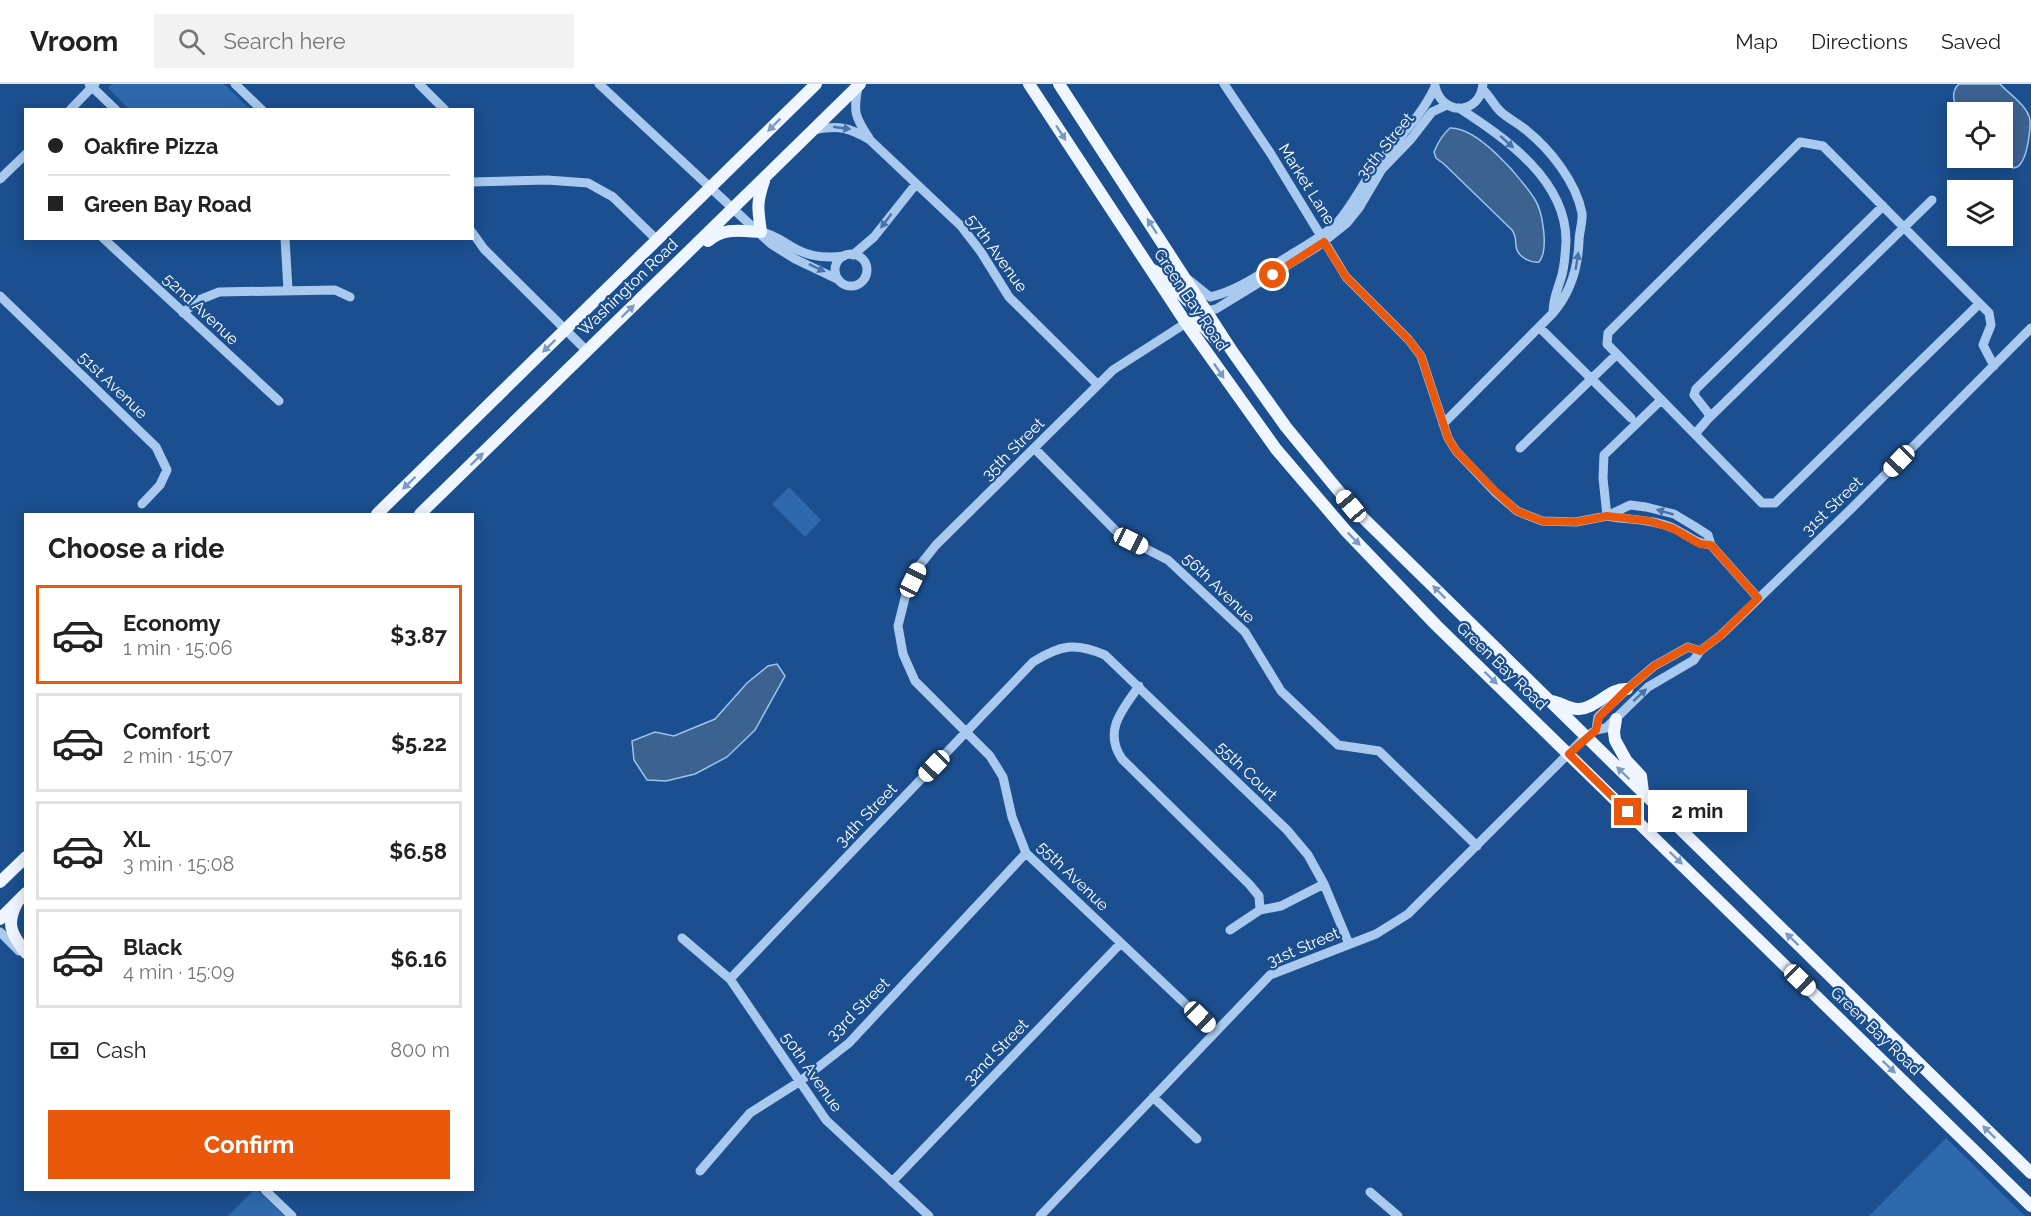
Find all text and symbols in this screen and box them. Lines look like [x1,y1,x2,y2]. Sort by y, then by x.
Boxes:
search box [154,14,574,68]
text: Vroom [30,25,118,58]
icon: search [175,25,208,58]
text: Search here [223,28,346,54]
text: Map [1735,29,1778,54]
text: Directions [1811,29,1908,54]
text: Saved [1941,29,2001,54]
map controls [1947,102,2013,246]
button: locate [1947,102,2013,168]
street label: 35th Street [1352,108,1418,183]
one-way arrow [768,118,782,132]
one-way arrow [832,124,851,133]
one-way arrow [1055,125,1066,141]
text: Oakfire Pizza [84,133,218,159]
one-way arrow [1499,135,1514,149]
street label: Market Lane [1275,140,1339,228]
button: layers [1947,180,2013,246]
text: Green Bay Road [84,191,252,217]
street label: 57th Avenue [962,210,1032,296]
one-way arrow [880,213,893,229]
one-way arrow [1146,218,1157,234]
street label: Washington Road [574,235,682,339]
street label: Green Bay Road [1150,245,1232,355]
one-way arrow [1572,251,1581,270]
route start [1259,261,1286,288]
one-way arrow [808,263,826,273]
street label: 52nd Avenue [159,269,243,349]
one-way arrow [621,304,635,318]
one-way arrow [542,339,556,353]
street label: 51st Avenue [75,347,151,423]
one-way arrow [1213,363,1224,379]
street label: 35th Street [978,413,1049,484]
car [1880,442,1918,480]
one-way arrow [470,452,485,466]
street label: 31st Street [1798,472,1867,540]
one-way arrow [403,475,417,489]
car [1333,486,1369,526]
one-way arrow [1656,507,1674,516]
car [1111,525,1151,557]
one-way arrow [1347,532,1361,547]
text: Choose a ride [48,533,224,564]
street label: 56th Avenue [1179,549,1259,627]
car [897,560,929,600]
one-way arrow [1432,586,1446,600]
icon: car [51,608,105,662]
text: Economy [123,610,221,636]
street label: Green Bay Road [1453,618,1551,714]
text: $3.87 [390,622,447,648]
text: 1 min · 15:06 [123,636,233,660]
one-way arrow [1483,671,1497,685]
one-way arrow [1632,689,1647,702]
icon: car [51,716,105,770]
text: Comfort [123,718,210,744]
text: $5.22 [391,730,447,756]
street label: 55th Court [1213,737,1282,805]
text: 2 min · 15:07 [123,744,233,768]
car [915,747,953,785]
one-way arrow [1616,767,1630,781]
street label: 34th Street [831,779,901,851]
callout: 2 min [1649,791,1748,833]
route end [1614,798,1641,825]
text: 2 min [1672,799,1723,823]
icon: car [51,824,105,878]
text: XL [123,826,150,852]
street label: 55th Avenue [1033,837,1113,915]
text: $6.58 [389,838,447,864]
one-way arrow [1668,851,1683,865]
text: 3 min · 15:08 [123,852,234,876]
street label: 31st Street [1264,923,1343,971]
icon: car [51,932,105,986]
one-way arrow [1784,932,1799,946]
text: Black [123,934,182,960]
text: $6.16 [391,946,447,972]
text: 4 min · 15:09 [123,960,235,984]
car [1781,961,1819,999]
street label: 33rd Street [823,973,894,1044]
street label: Green Bay Road [1827,983,1925,1079]
car [1181,998,1219,1036]
street label: 32nd Street [960,1015,1033,1089]
street label: 50th Avenue [778,1028,846,1116]
icon: cash [48,1034,81,1067]
text: Cash [96,1037,147,1063]
text: 800 m [390,1038,450,1062]
one-way arrow [1882,1060,1896,1074]
button: Confirm [48,1110,450,1179]
one-way arrow [1982,1125,1997,1139]

